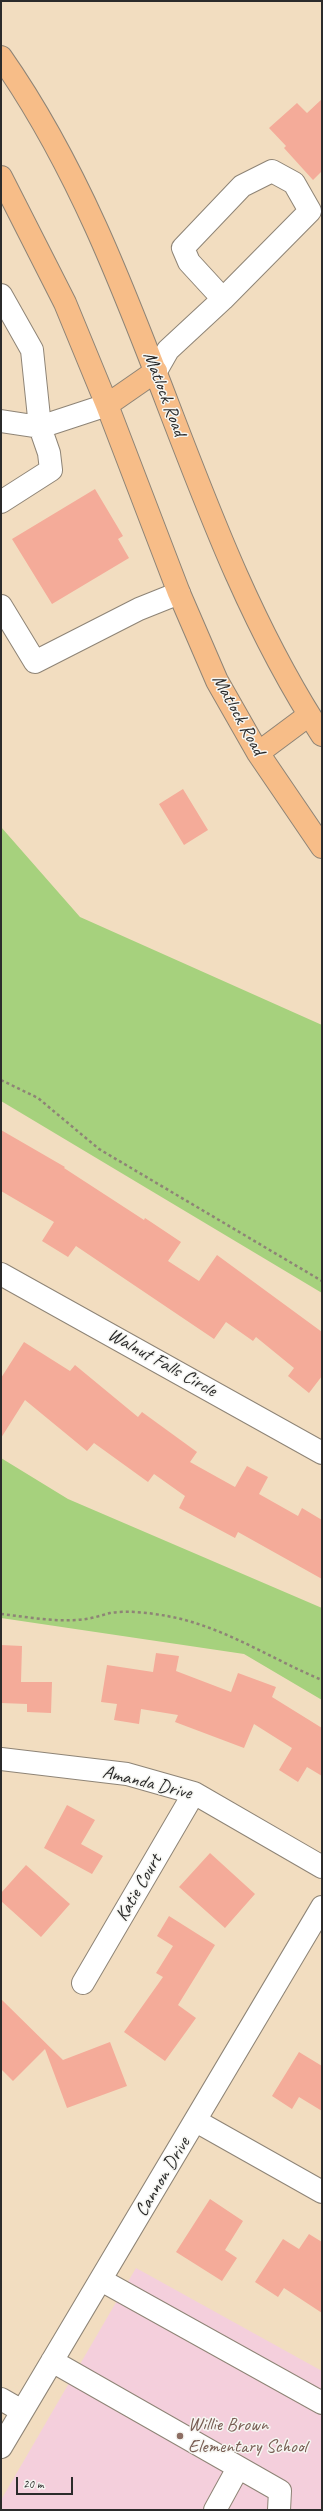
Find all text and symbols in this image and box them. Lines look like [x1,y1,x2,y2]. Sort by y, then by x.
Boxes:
street label: Matlock Road [137,349,191,439]
street label: Matlock Road [207,671,269,759]
street label: Walnut Falls Circle [104,1324,220,1402]
street label: Amanda Drive [100,1761,194,1805]
street label: Katie Court [111,1850,167,1926]
street label: Cannon Drive [130,2133,196,2221]
place label: Willie Brown Elementary School [188,2414,307,2458]
marker: Willie Brown Elementary School [175,2431,185,2441]
scale bar [18,2469,75,2495]
text: 20 m [23,2476,43,2492]

